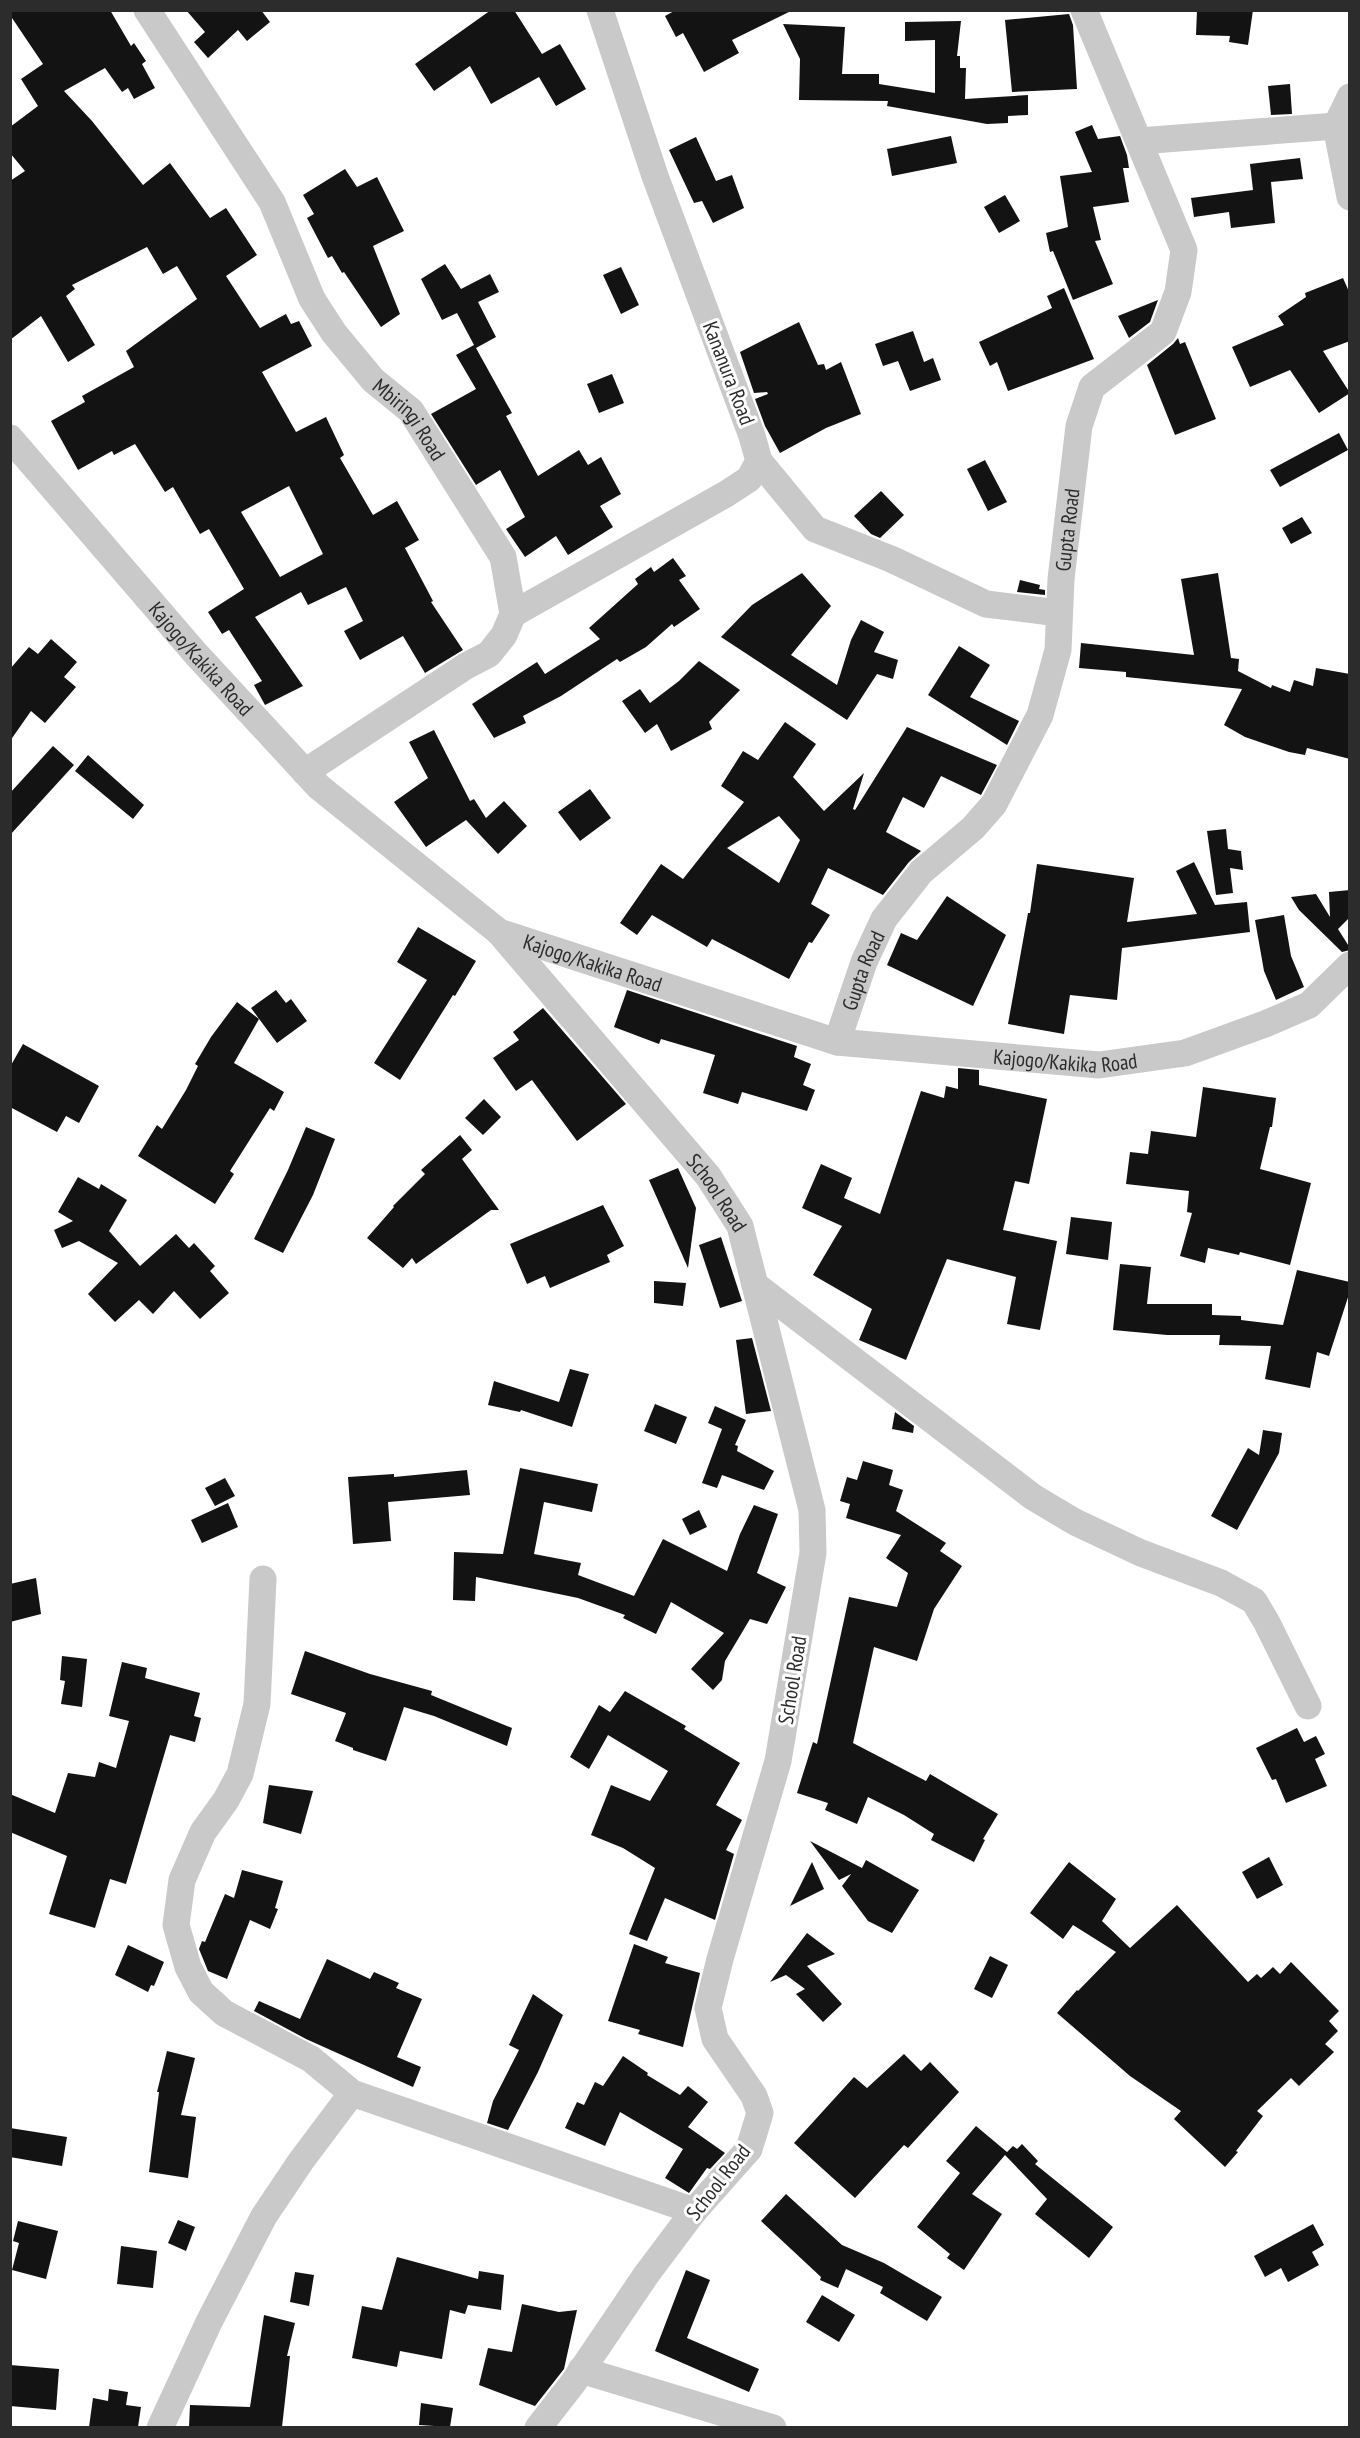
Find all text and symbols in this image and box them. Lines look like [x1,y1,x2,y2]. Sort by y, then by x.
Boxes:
street label: Kananura Road [697,317,761,429]
street label: Mbiringi Road [368,372,452,465]
street label: Gupta Road [1049,487,1085,573]
street label: Kajogo/Kakika Road [143,596,260,721]
street label: Gupta Road [835,926,890,1014]
street label: Kajogo/Kakika Road [520,927,666,998]
street label: Kajogo/Kakika Road [992,1042,1139,1079]
street label: School Road [681,1148,753,1237]
street label: School Road [772,1634,812,1726]
street label: School Road [680,2139,756,2225]

